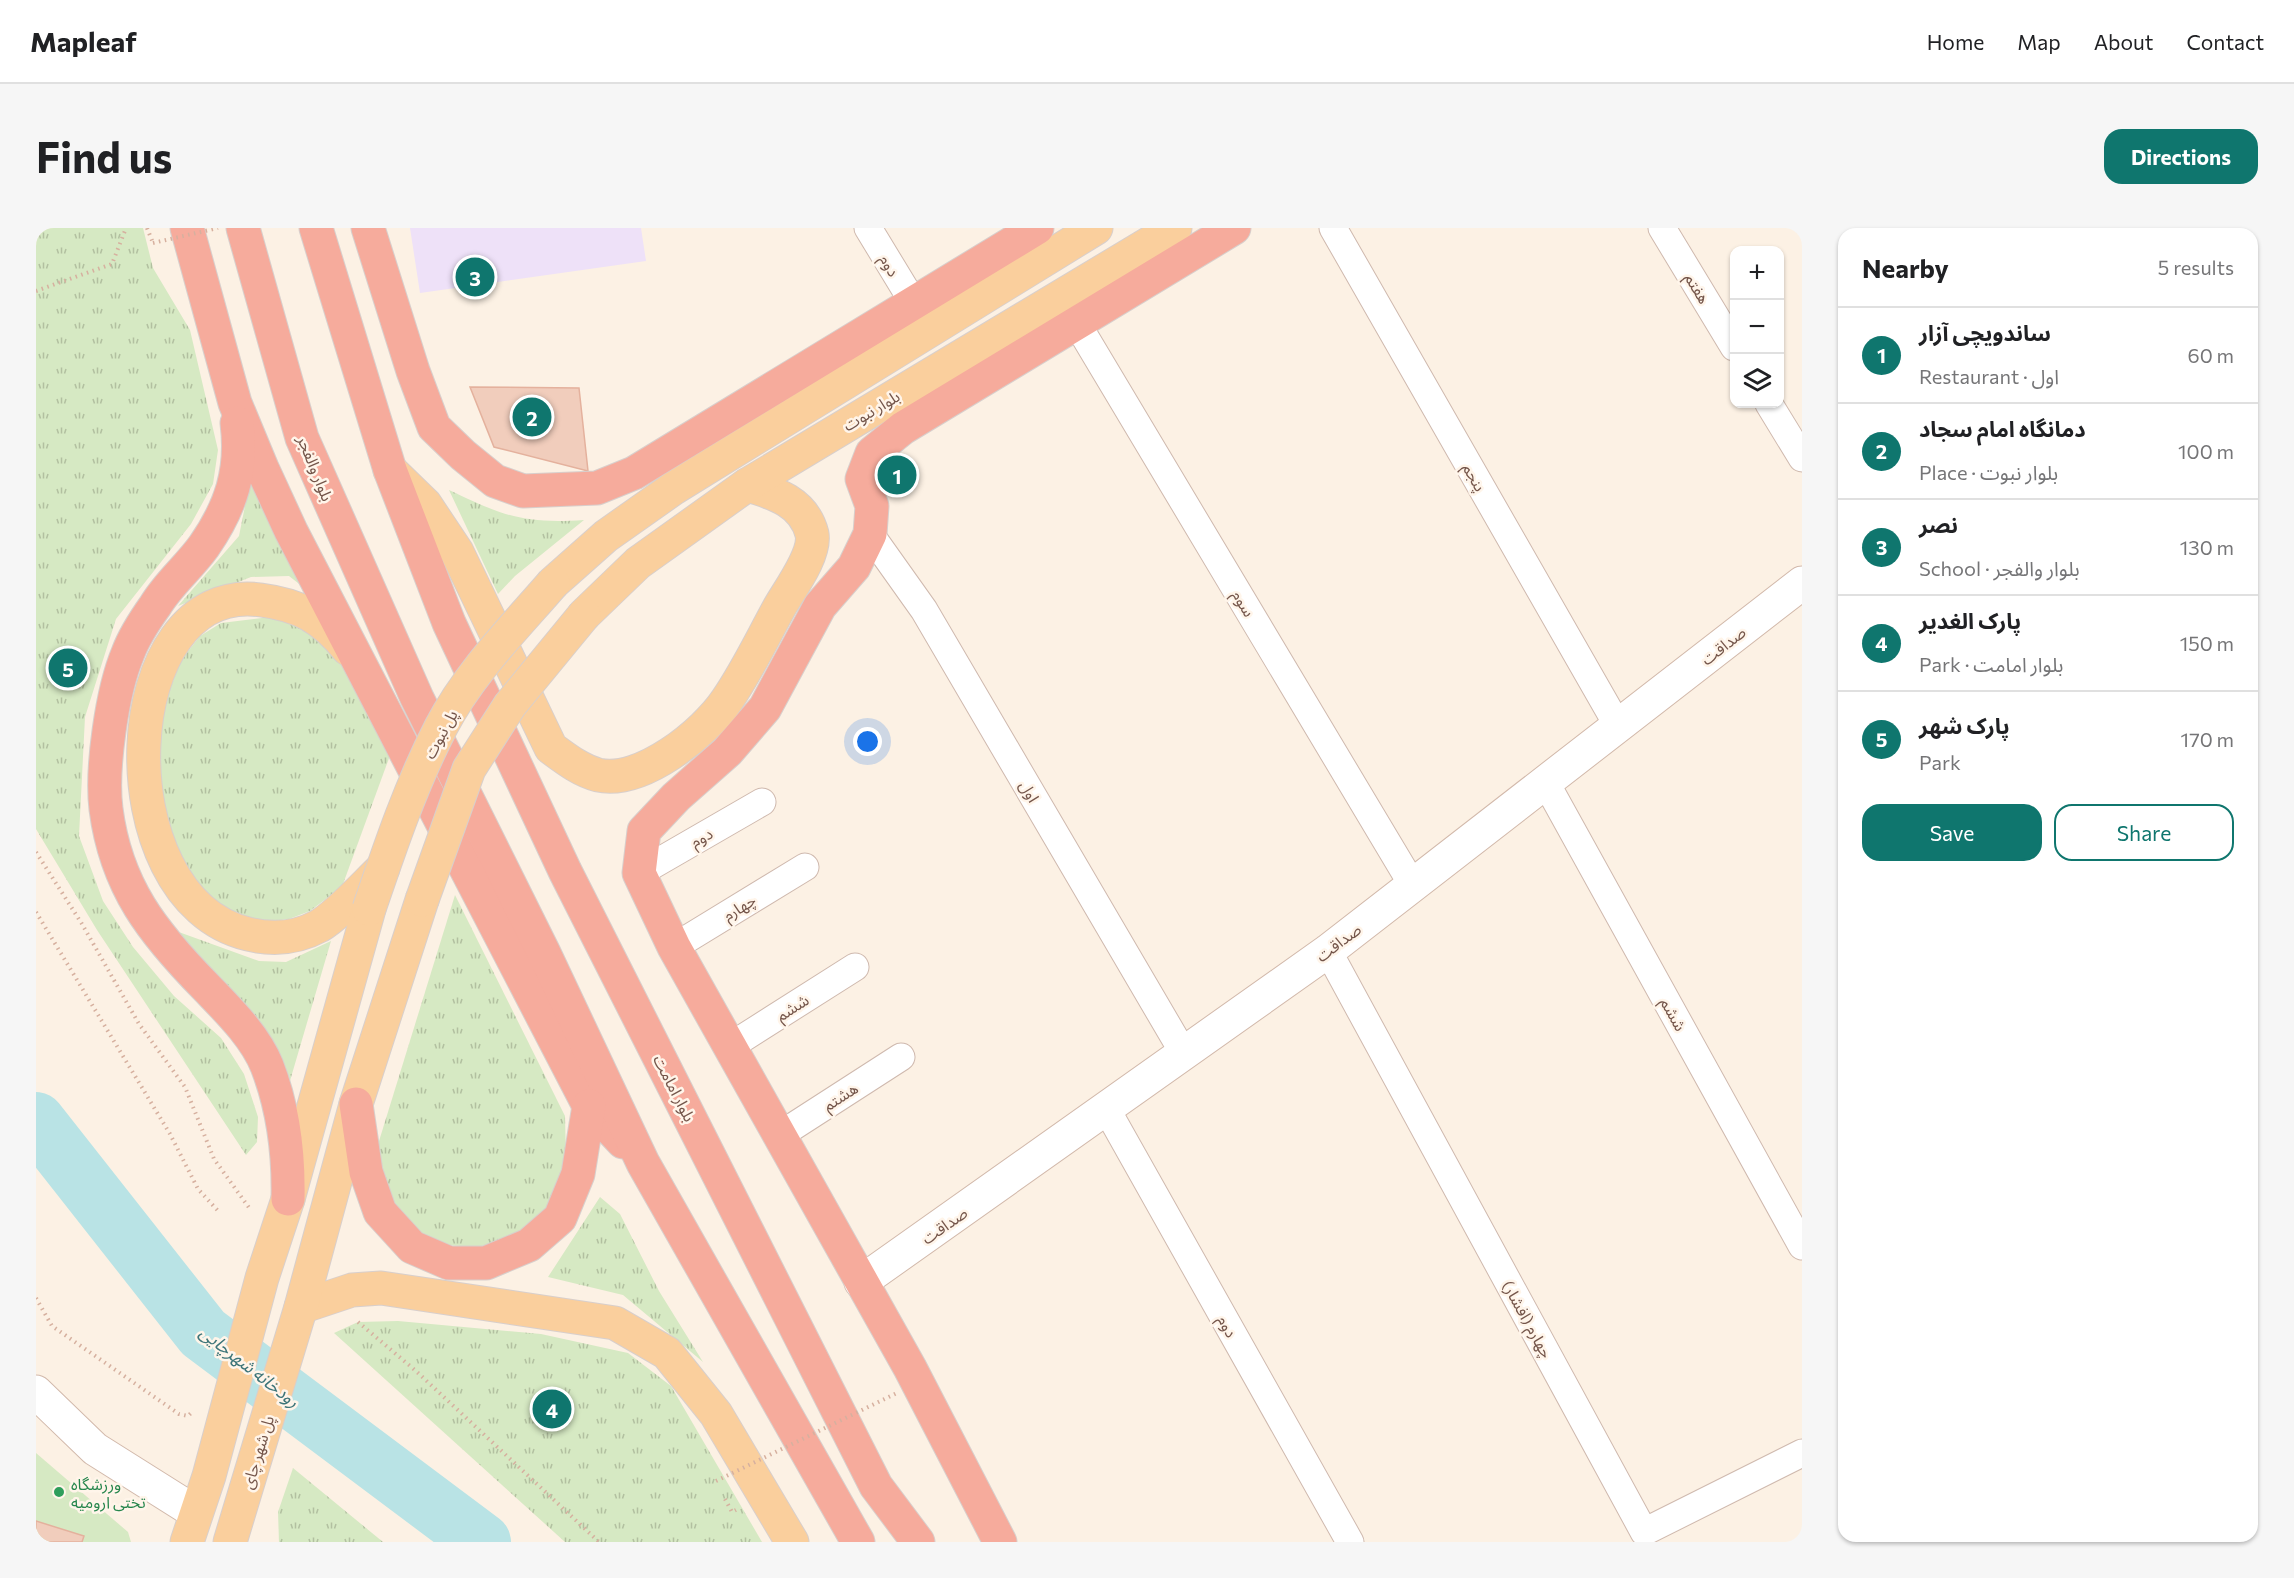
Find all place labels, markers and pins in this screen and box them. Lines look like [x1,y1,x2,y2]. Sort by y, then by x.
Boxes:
pin: 3 [456,254,494,300]
pin: 2 [512,394,552,440]
pin: 1 [878,452,916,498]
pin: 5 [48,646,87,690]
pin: 4 [532,1386,572,1432]
place label: ورزشگاه تختی ارومیه [71,1474,146,1512]
marker: ورزشگاه تختی ارومیه [52,1485,66,1499]

